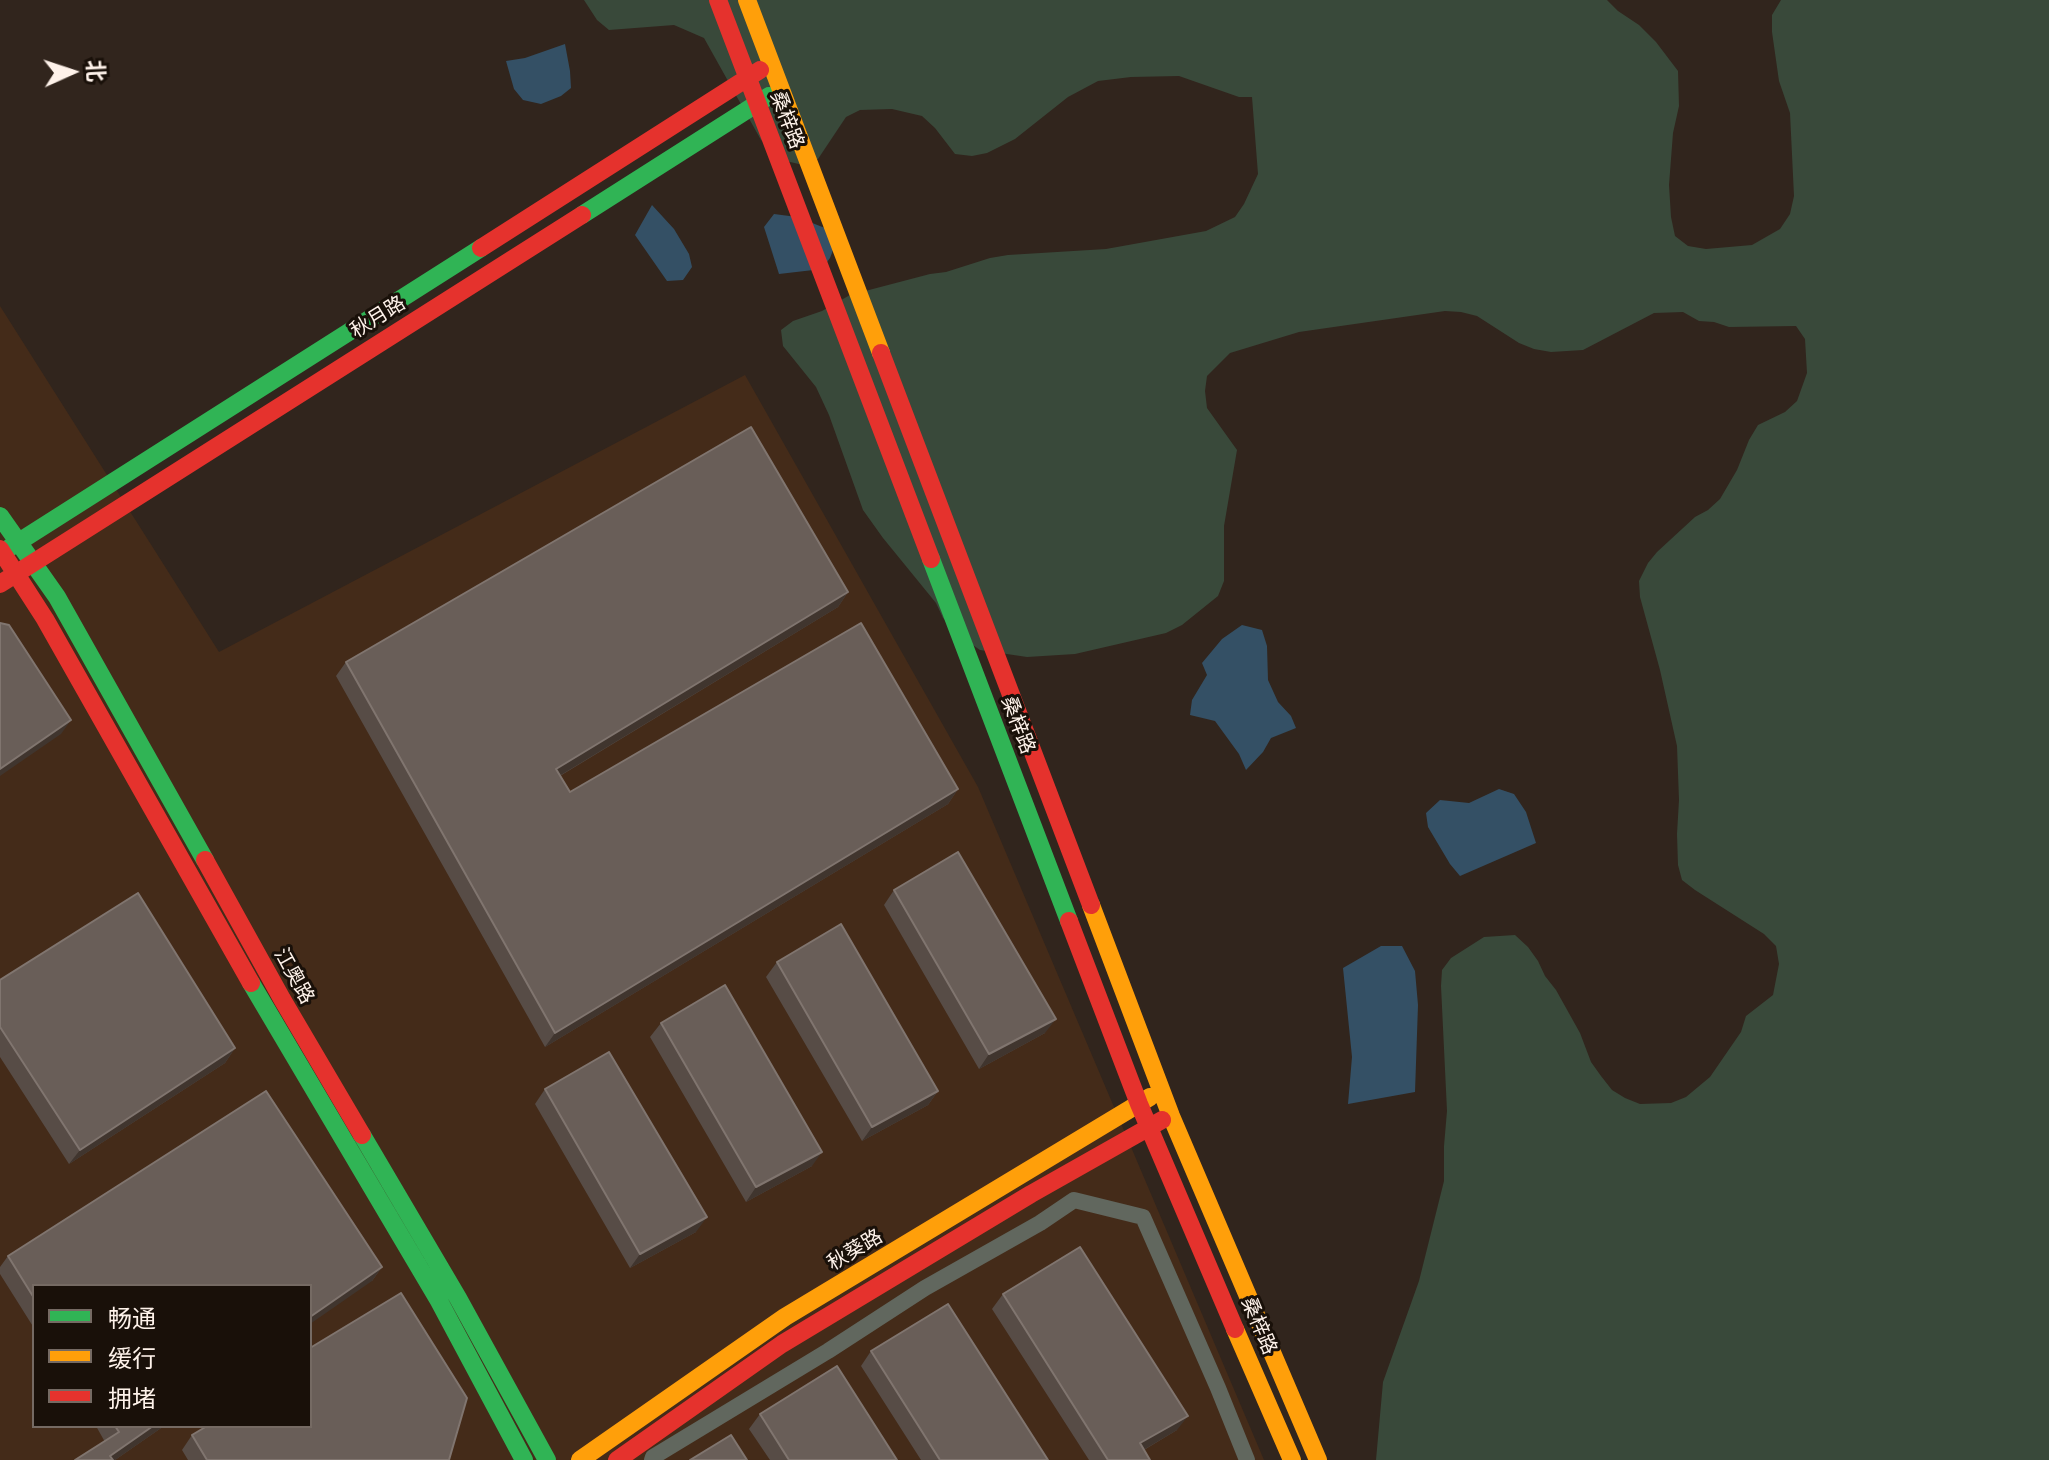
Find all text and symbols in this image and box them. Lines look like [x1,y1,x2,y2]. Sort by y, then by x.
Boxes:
north arrow [32,32,112,112]
text: 北 [82,59,110,82]
street label: 桑梓路 [765,88,809,152]
street label: 秋月路 [346,291,410,343]
street label: 桑梓路 [996,693,1040,757]
street label: 江奥路 [269,944,319,1008]
street label: 秋葵路 [823,1224,887,1276]
legend [32,1284,312,1428]
street label: 桑梓路 [1236,1294,1282,1358]
text: 畅通 [108,1304,156,1332]
text: 缓行 [108,1344,156,1372]
text: 拥堵 [108,1384,156,1412]

